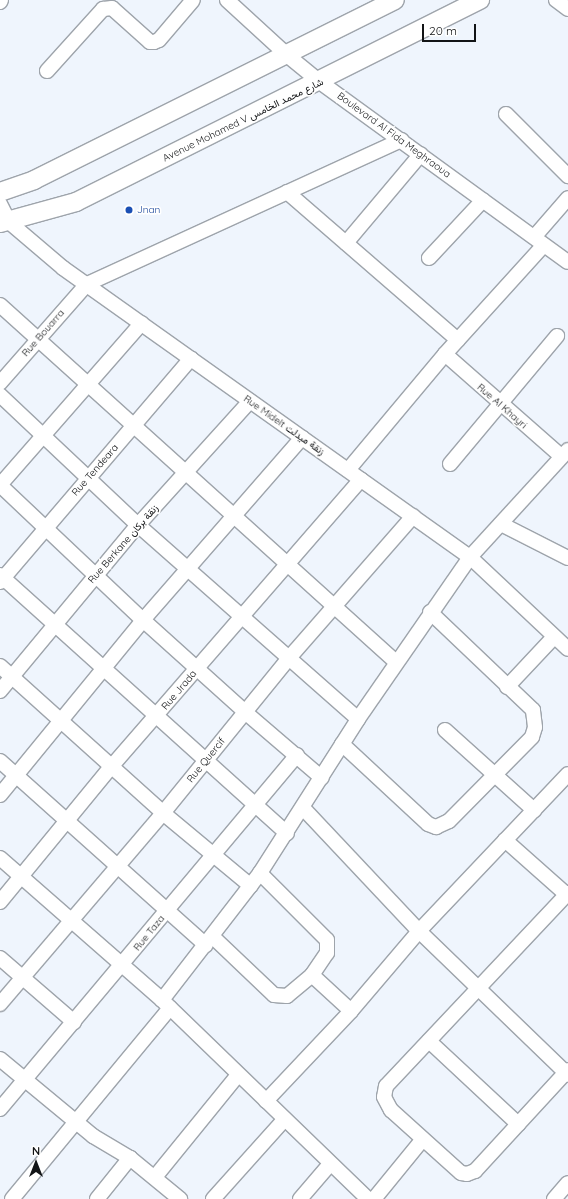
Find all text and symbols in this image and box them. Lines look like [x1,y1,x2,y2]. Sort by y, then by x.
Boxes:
scale bar [424,16,478,42]
text: 20 m [429,23,457,38]
street label: Avenue Mohamed V شارع محمد الخامس [161,76,325,164]
street label: Boulevard Al Fida Meghraoua [335,90,453,180]
place label: Jnan [137,204,160,216]
marker: Jnan [124,205,134,215]
street label: Rue Bouarra [19,307,67,359]
street label: Rue Al Khayri [475,381,529,431]
street label: Rue Midelt زنقة ميدلت [241,393,327,457]
street label: Rue Tendeara [69,442,121,498]
street label: Rue Berkane زنقة بركان [86,502,160,586]
street label: Rue Jrada [159,668,199,712]
street label: Rue Quercif [184,735,228,785]
street label: Rue Taza [131,913,167,953]
north arrow [16,1143,56,1183]
text: N [32,1144,40,1158]

